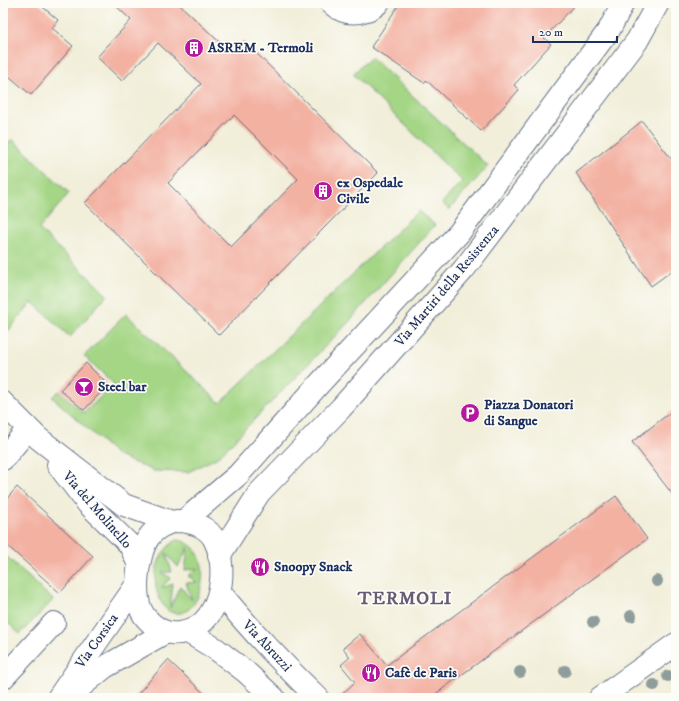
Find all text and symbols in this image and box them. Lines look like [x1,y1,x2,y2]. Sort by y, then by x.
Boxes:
scale bar [533,18,617,44]
text: 20 m [539,25,563,40]
building icon: ASREM - Termoli [183,37,205,59]
place label: ASREM - Termoli [207,39,314,57]
place label: ex Ospedale Civile [337,174,403,208]
building icon: ex Ospedale Civile [312,180,334,202]
street label: Via Martiri della Resistenza [390,222,503,351]
bar icon: Steel bar [73,376,95,398]
place label: Steel bar [98,378,147,396]
place label: Piazza Donatori di Sangue [484,396,574,430]
parking icon: Piazza Donatori di Sangue [459,402,481,424]
street label: Via del Molinello [58,467,136,553]
restaurant icon: Snoopy Snack [249,556,271,578]
place label: Snoopy Snack [274,558,354,576]
district label: TERMOLI [357,588,452,610]
street label: Via Corsica [71,610,122,673]
street label: Via Abruzzi [238,616,296,676]
restaurant icon: Cafè de Paris [360,662,382,684]
place label: Cafè de Paris [385,664,457,682]

